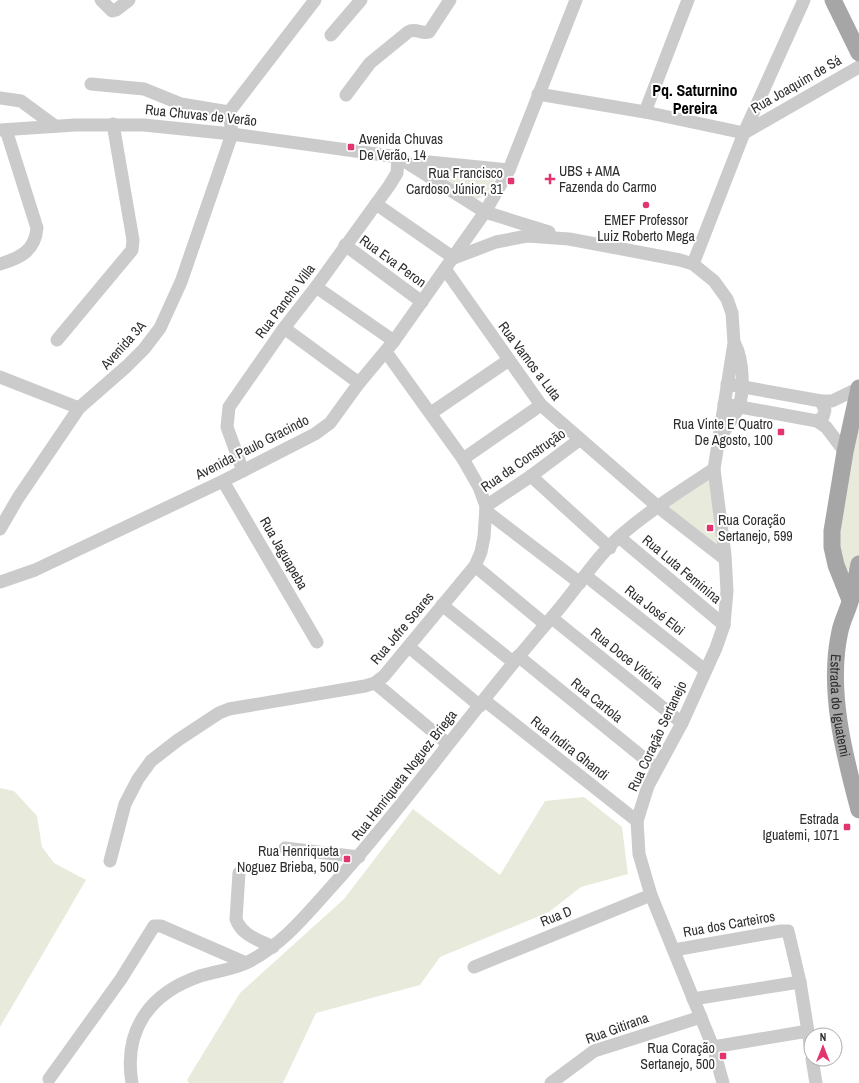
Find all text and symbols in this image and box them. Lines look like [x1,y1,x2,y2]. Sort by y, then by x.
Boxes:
street label: Rua Joaquim de Sá [748,51,845,117]
district label: Pq. Saturnino Pereira [652,79,738,119]
street label: Rua Chuvas de Verão [144,100,258,130]
place label: Avenida Chuvas De Verão, 14 [358,130,443,164]
marker: Avenida Chuvas De Verão, 14 [346,142,356,152]
place label: UBS + AMA Fazenda do Carmo [559,162,657,196]
place label: Rua Francisco Cardoso Júnior, 31 [406,164,504,198]
marker: UBS + AMA Fazenda do Carmo [544,173,556,185]
marker: Rua Francisco Cardoso Júnior, 31 [506,176,516,186]
marker: EMEF Professor Luiz Roberto Mega [641,200,651,210]
place label: EMEF Professor Luiz Roberto Mega [597,211,695,245]
street label: Rua Eva Peron [356,231,430,291]
street label: Rua Pancho Villa [251,260,319,342]
street label: Avenida 3A [96,317,150,374]
street label: Rua Vamos a Luta [494,318,566,405]
street label: Avenida Paulo Gracindo [191,411,312,484]
place label: Rua Vinte E Quatro De Agosto, 100 [673,415,773,449]
street label: Rua da Construção [477,424,569,496]
marker: Rua Vinte E Quatro De Agosto, 100 [776,427,786,437]
place label: Rua Coração Sertanejo, 599 [718,511,793,545]
street label: Rua Jaguapeba [256,513,312,593]
marker: Rua Coração Sertanejo, 599 [705,523,715,533]
street label: Rua Luta Feminina [639,531,726,608]
street label: Rua José Eloi [621,581,689,639]
street label: Rua Jofre Soares [366,588,438,668]
street label: Rua Doce Vitória [587,623,667,693]
street label: Estrada do Iguatemi [826,653,854,759]
street label: Rua Cartola [568,674,627,727]
street label: Rua Coração Sertanejo [623,678,691,794]
street label: Rua Henriqueta Noguez Briega [347,706,461,844]
street label: Rua Indira Ghandi [527,712,613,784]
place label: Estrada Iguatemi, 1071 [762,810,840,844]
marker: Estrada Iguatemi, 1071 [842,822,852,832]
place label: Rua Henriqueta Noguez Brieba, 500 [237,842,340,876]
marker: Rua Henriqueta Noguez Brieba, 500 [342,854,352,864]
street label: Rua D [538,902,574,930]
street label: Rua dos Carteiros [682,907,777,941]
street label: Rua Gitirana [583,1008,652,1048]
north arrow [803,1027,843,1067]
text: N [820,1030,826,1044]
place label: Rua Coração Sertanejo, 500 [640,1039,715,1073]
marker: Rua Coração Sertanejo, 500 [718,1051,728,1061]

